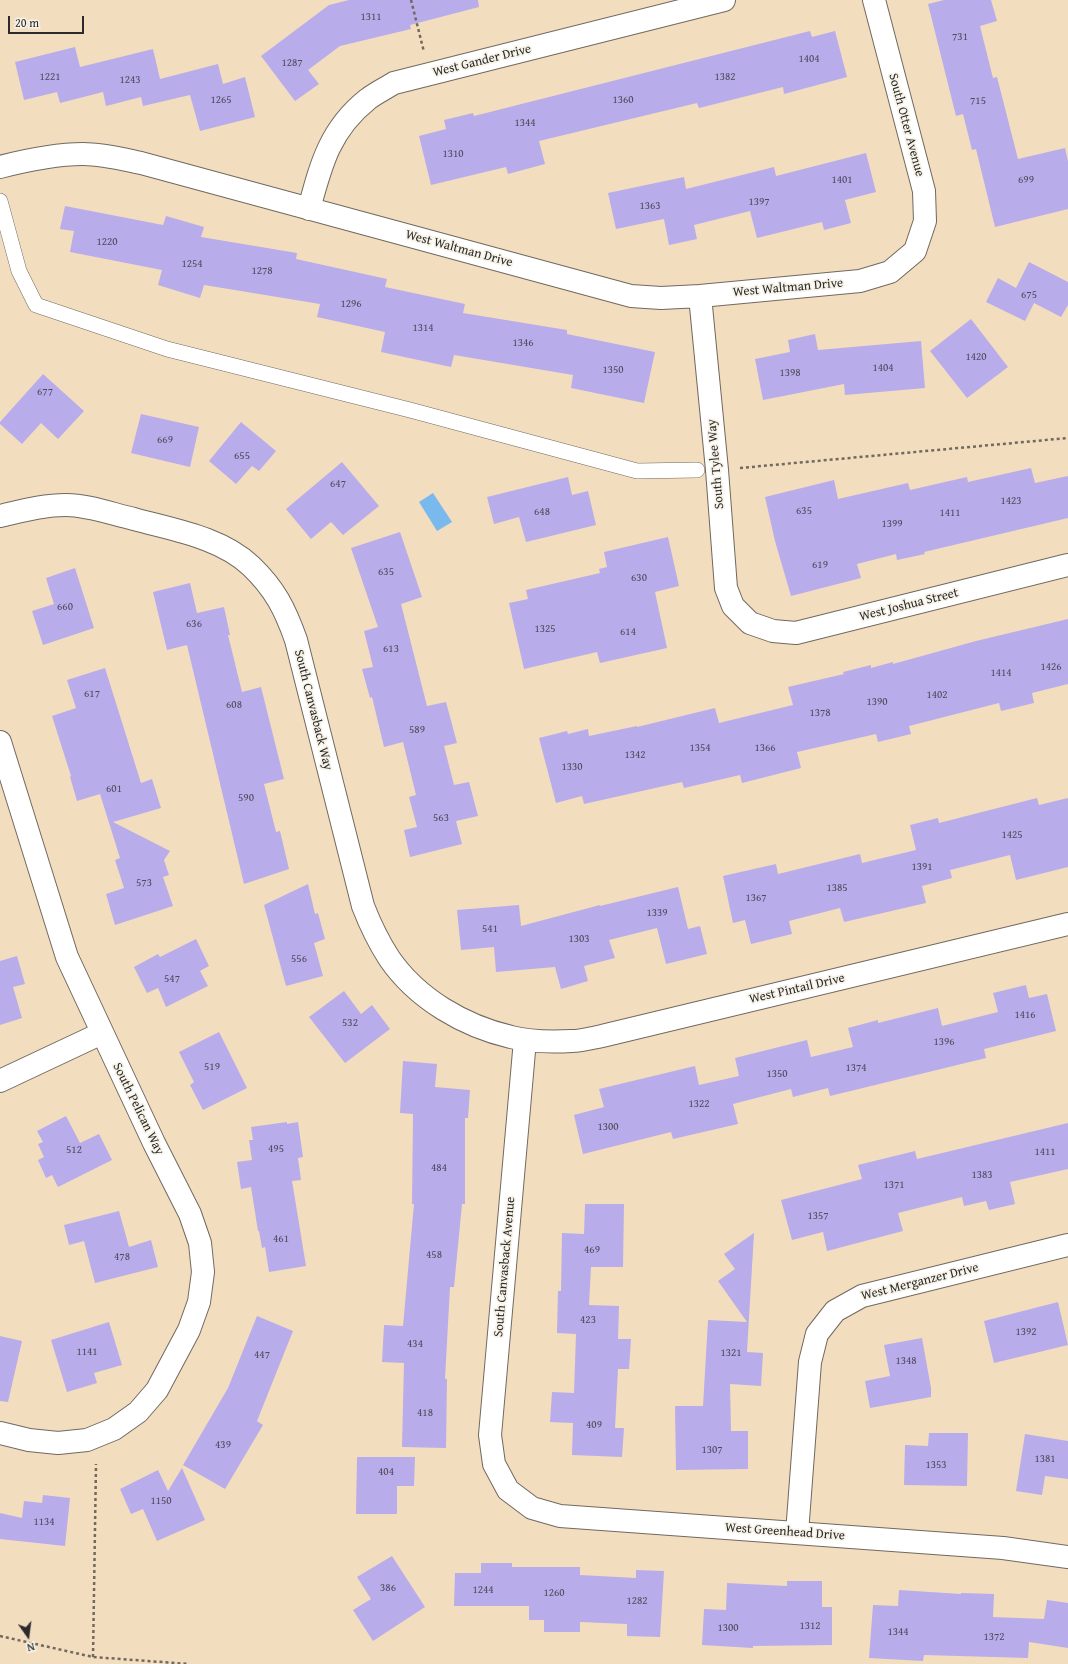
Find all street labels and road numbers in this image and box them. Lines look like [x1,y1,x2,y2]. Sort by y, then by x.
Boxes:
street label: West Gander Drive [431,41,533,81]
street label: South Otter Avenue [885,72,927,178]
street label: West Waltman Drive [404,227,514,271]
street label: West Waltman Drive [732,275,844,301]
street label: South Tylee Way [704,418,728,510]
street label: West Joshua Street [858,585,960,625]
street label: South Canvasback Way [290,648,336,772]
street label: West Pintail Drive [748,970,846,1008]
street label: South Pelican Way [109,1060,167,1158]
street label: South Canvasback Avenue [491,1196,519,1338]
street label: West Merganzer Drive [860,1260,980,1304]
street label: West Greenhead Drive [725,1520,845,1544]

